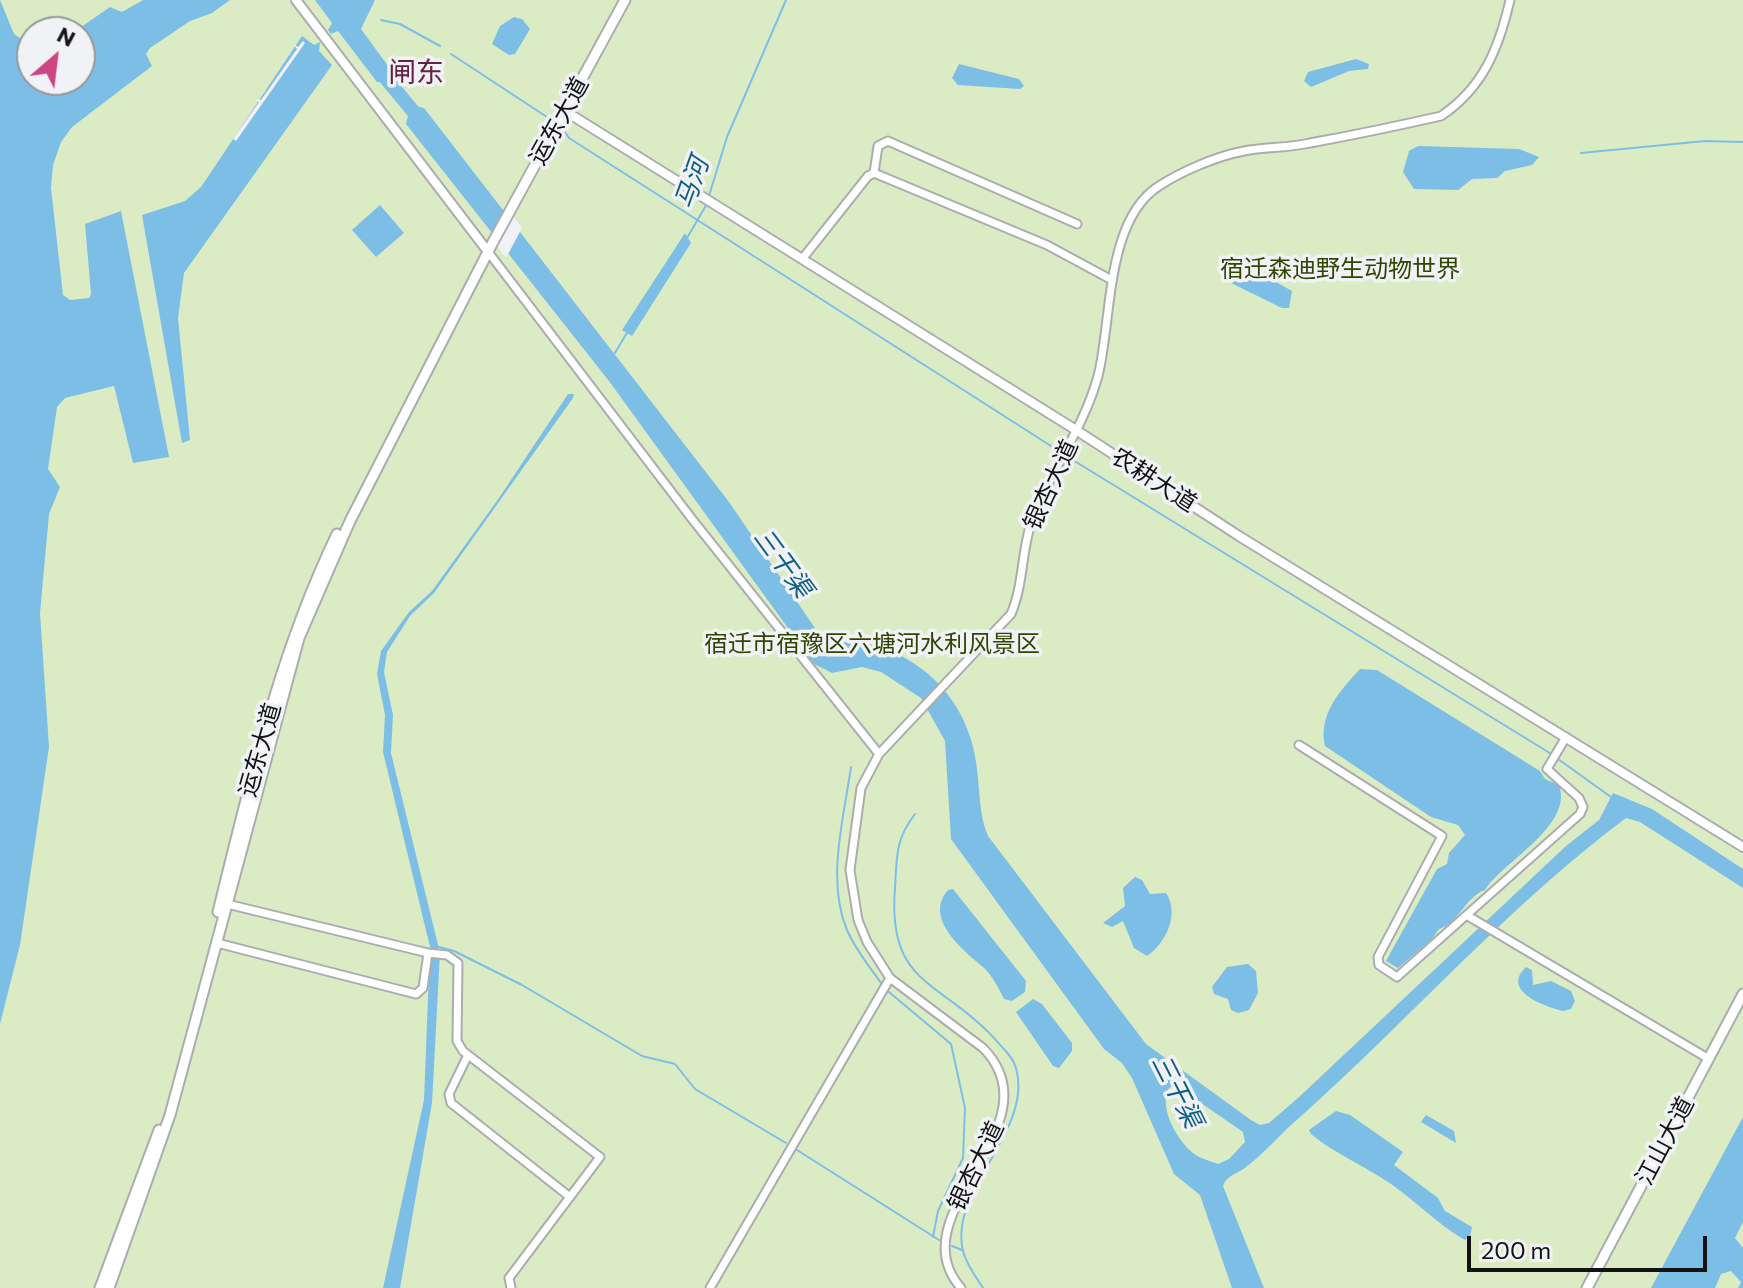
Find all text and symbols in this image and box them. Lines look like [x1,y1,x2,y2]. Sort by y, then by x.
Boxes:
north arrow [16,16,96,96]
text: N [53,20,80,52]
district label: 闸东 [388,56,444,90]
street label: 运东大道 [523,72,595,170]
water label: 马河 [668,153,716,213]
park label: 宿迁森迪野生动物世界 [1220,255,1460,283]
street label: 银杏大道 [1018,435,1084,535]
street label: 农耕大道 [1106,442,1202,518]
water label: 三干渠 [747,522,819,604]
park label: 宿迁市宿豫区六塘河水利风景区 [704,630,1040,658]
street label: 运东大道 [233,700,287,800]
water label: 三干渠 [1145,1049,1209,1133]
street label: 江山大道 [1630,1092,1700,1190]
street label: 银杏大道 [942,1117,1010,1215]
scale bar [1471,1220,1711,1270]
text: 200 m [1481,1235,1551,1264]

